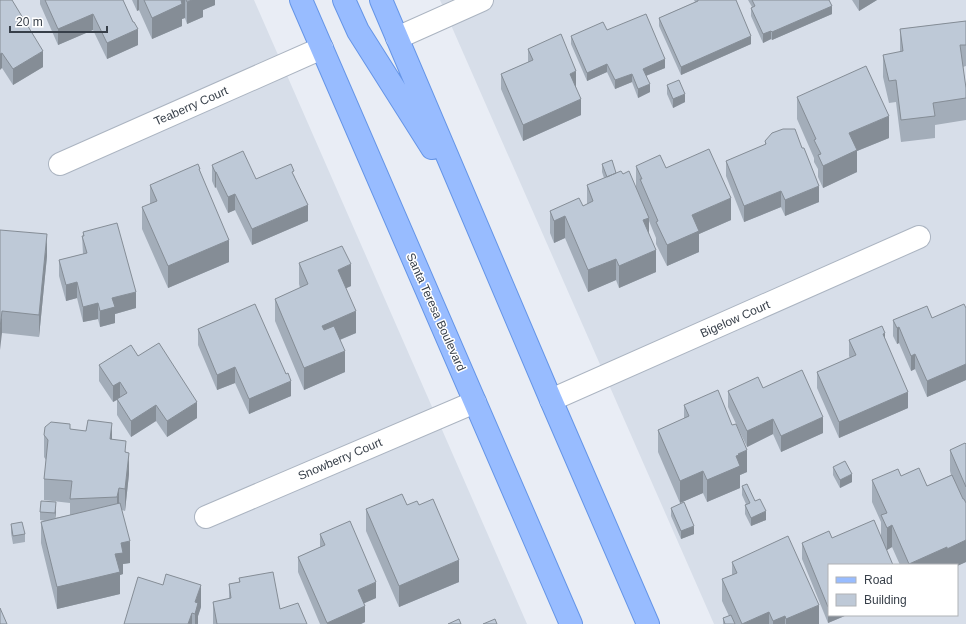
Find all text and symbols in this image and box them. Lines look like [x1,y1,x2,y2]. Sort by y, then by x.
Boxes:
scale bar [10,8,107,34]
text: 20 m [16,15,43,29]
street label: Teaberry Court [152,83,231,129]
street label: Santa Teresa Boulevard [404,251,468,373]
street label: Bigelow Court [698,297,773,341]
street label: Snowberry Court [296,435,385,483]
legend [828,564,958,616]
text: Road [864,573,893,587]
text: Building [864,593,907,607]

